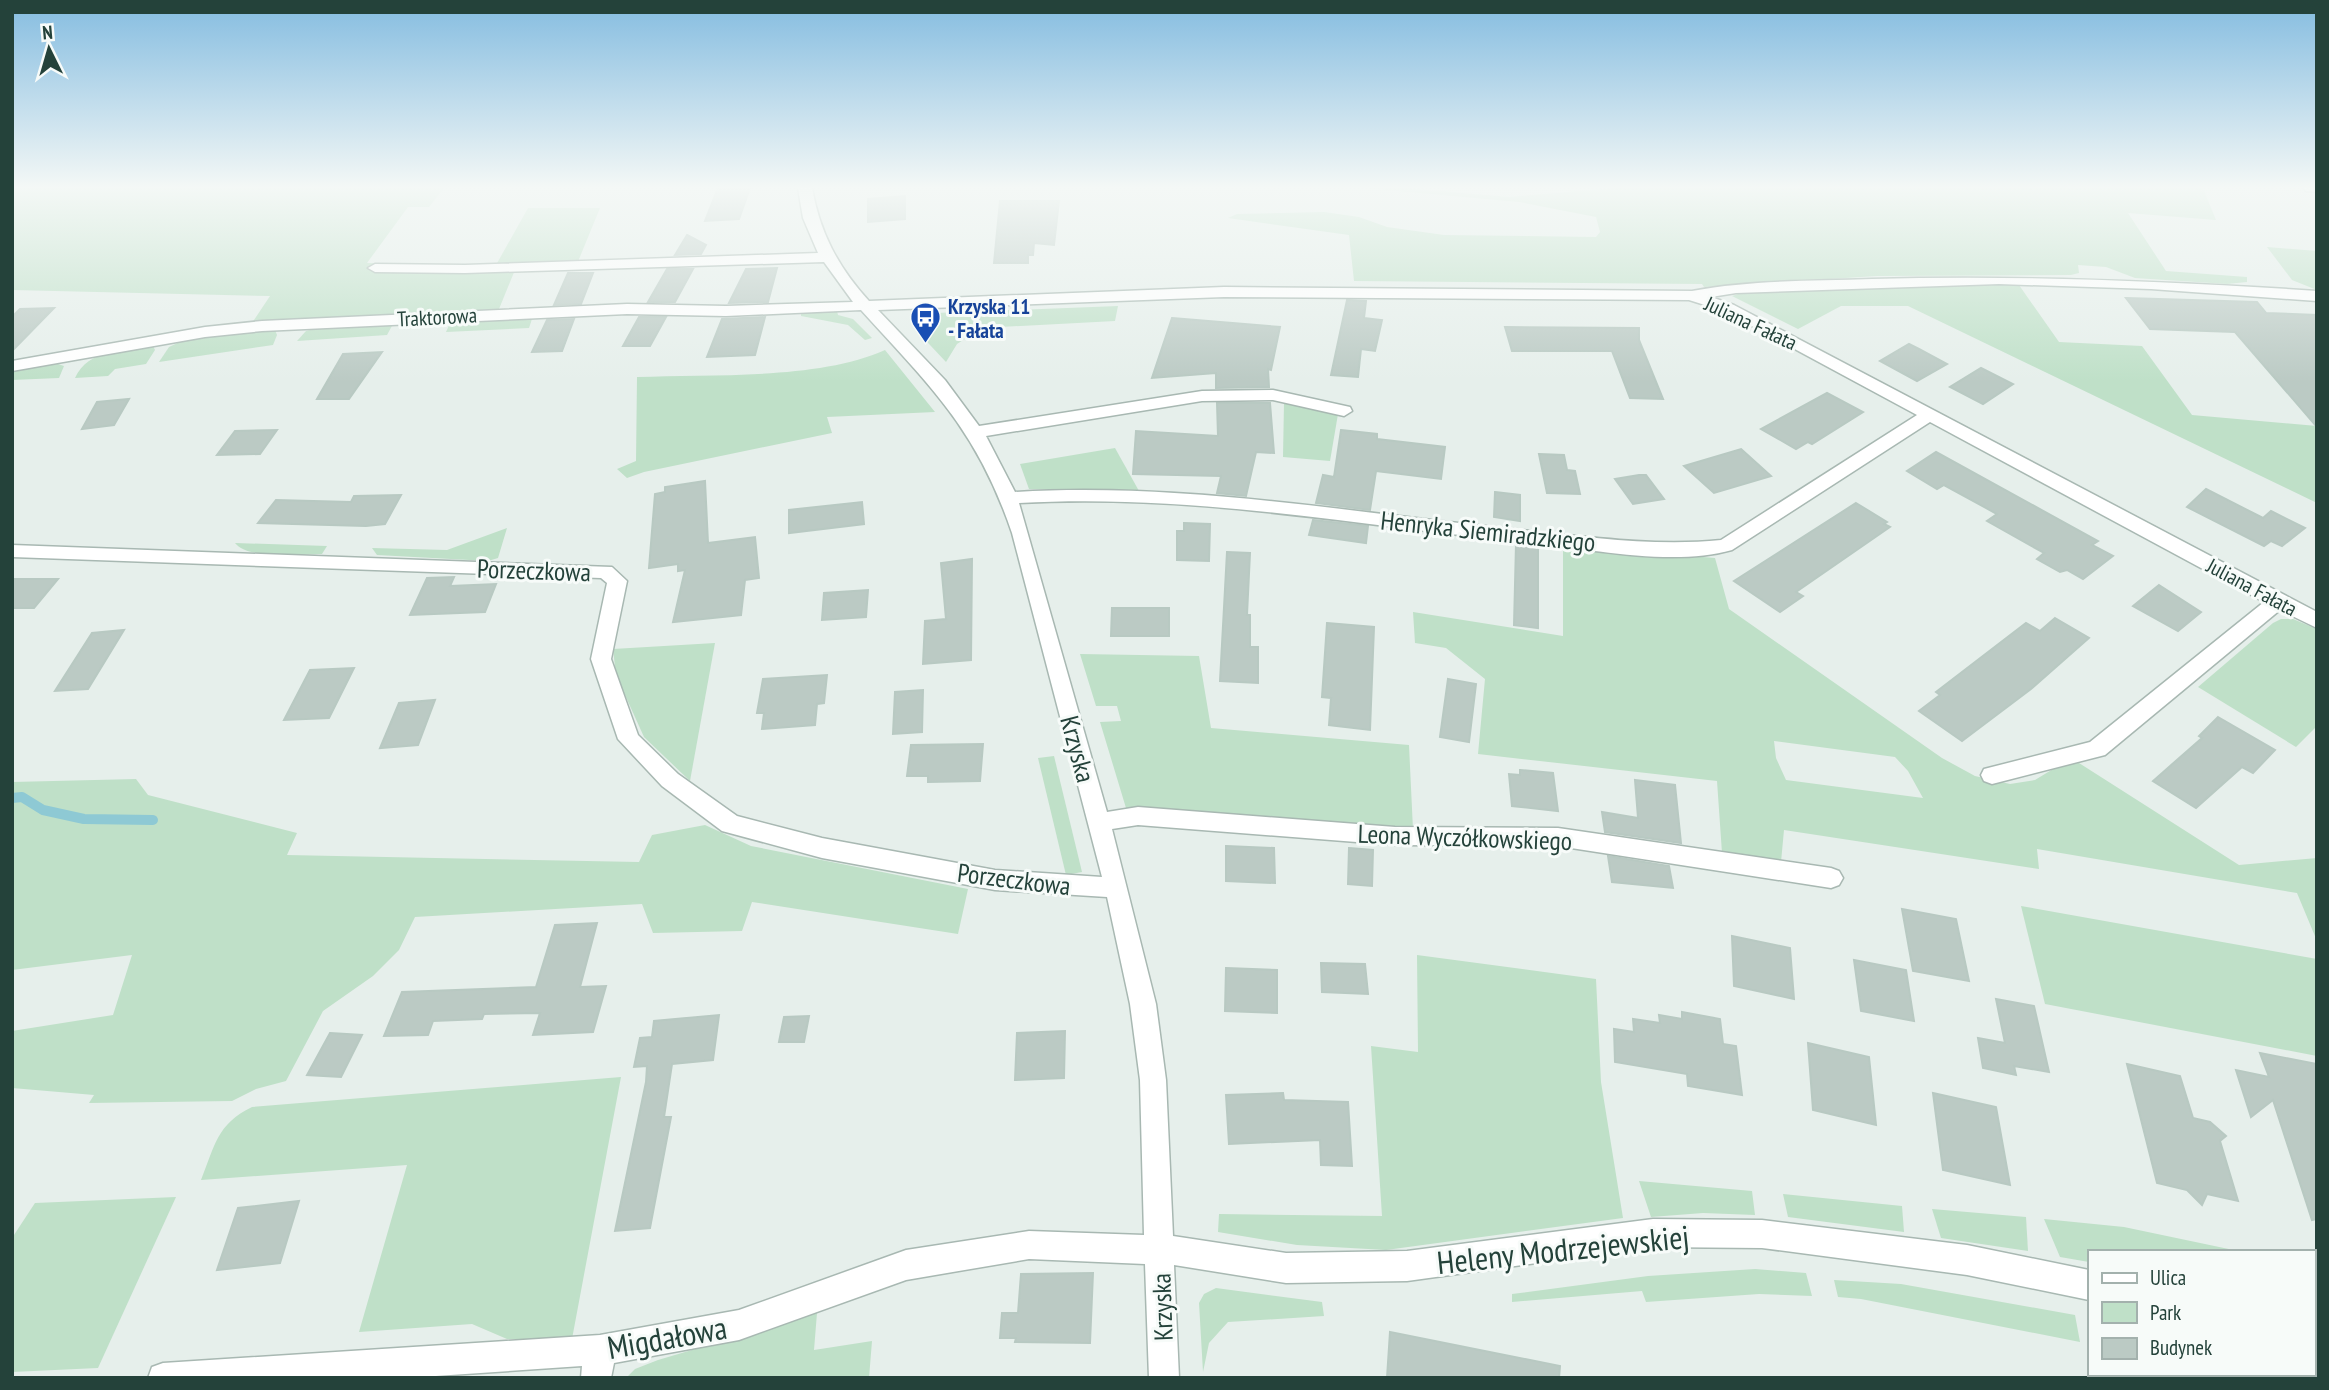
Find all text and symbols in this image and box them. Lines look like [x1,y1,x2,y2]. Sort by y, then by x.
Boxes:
north arrow [14,14,84,84]
text: N [41,20,54,44]
street label: Juliana Fałata [1700,289,1801,356]
place label: Krzyska 11 - Fałata [948,293,1030,344]
street label: Traktorowa [396,301,478,333]
bus stop icon: Krzyska 11 - Fałata [908,301,942,345]
street label: Henryka Siemiradzkiego [1379,503,1597,559]
street label: Juliana Fałata [2201,551,2302,622]
street label: Porzeczkowa [477,552,591,588]
street label: Krzyska [1053,712,1103,786]
street label: Leona Wyczółkowskiego [1357,817,1573,857]
street label: Porzeczkowa [956,856,1072,902]
street label: Heleny Modrzejewskiej [1435,1215,1691,1283]
legend [2088,1250,2315,1376]
text: Ulica [2150,1264,2186,1291]
street label: Krzyska [1144,1273,1180,1341]
text: Park [2150,1299,2181,1326]
street label: Migdałowa [604,1306,730,1368]
text: Budynek [2150,1334,2212,1361]

